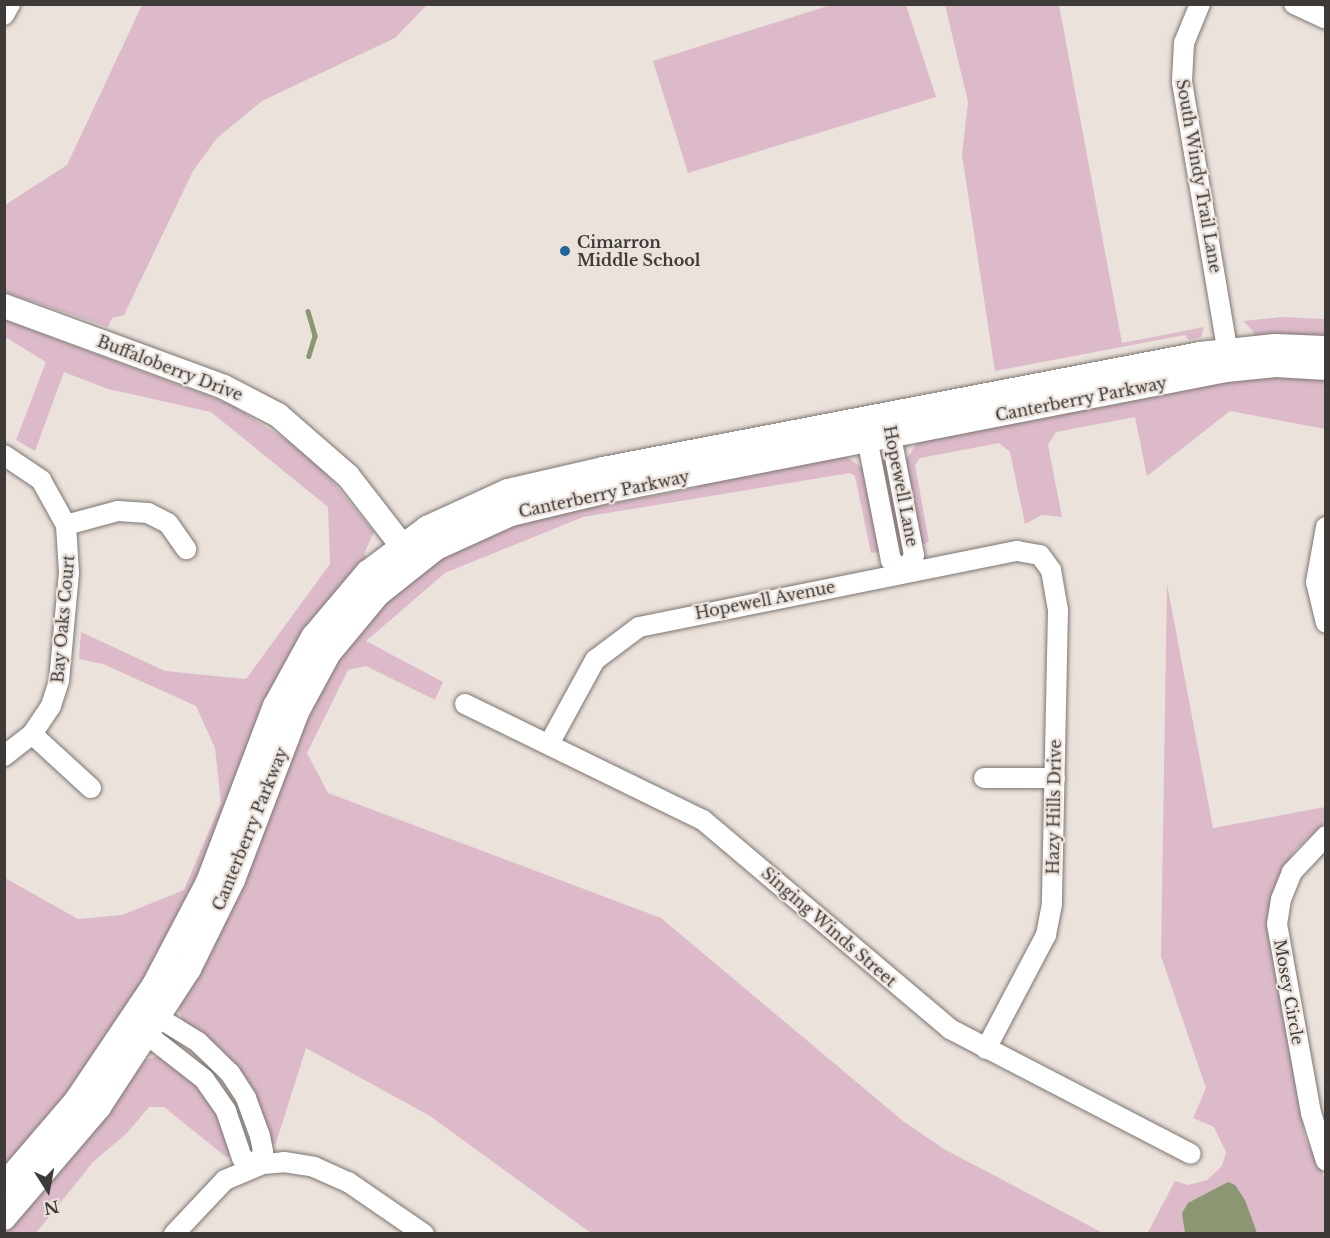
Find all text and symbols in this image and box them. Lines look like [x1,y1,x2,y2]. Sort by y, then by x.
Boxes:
street label: South Windy Trail Lane [1172,77,1226,275]
place label: Cimarron Middle School [577,232,700,270]
marker: Cimarron Middle School [558,244,572,258]
street label: Buffaloberry Drive [94,331,246,405]
street label: Canterberry Parkway [993,373,1169,425]
street label: Hopewell Lane [880,424,922,548]
street label: Canterberry Parkway [517,466,691,522]
street label: Bay Oaks Court [48,554,78,684]
street label: Hopewell Avenue [693,577,837,623]
street label: Hazy Hills Drive [1043,739,1065,875]
street label: Canterberry Parkway [208,744,292,914]
street label: Singing Winds Street [757,863,901,991]
street label: Mosey Circle [1270,938,1308,1046]
north arrow [18,1160,78,1220]
text: N [42,1196,61,1219]

